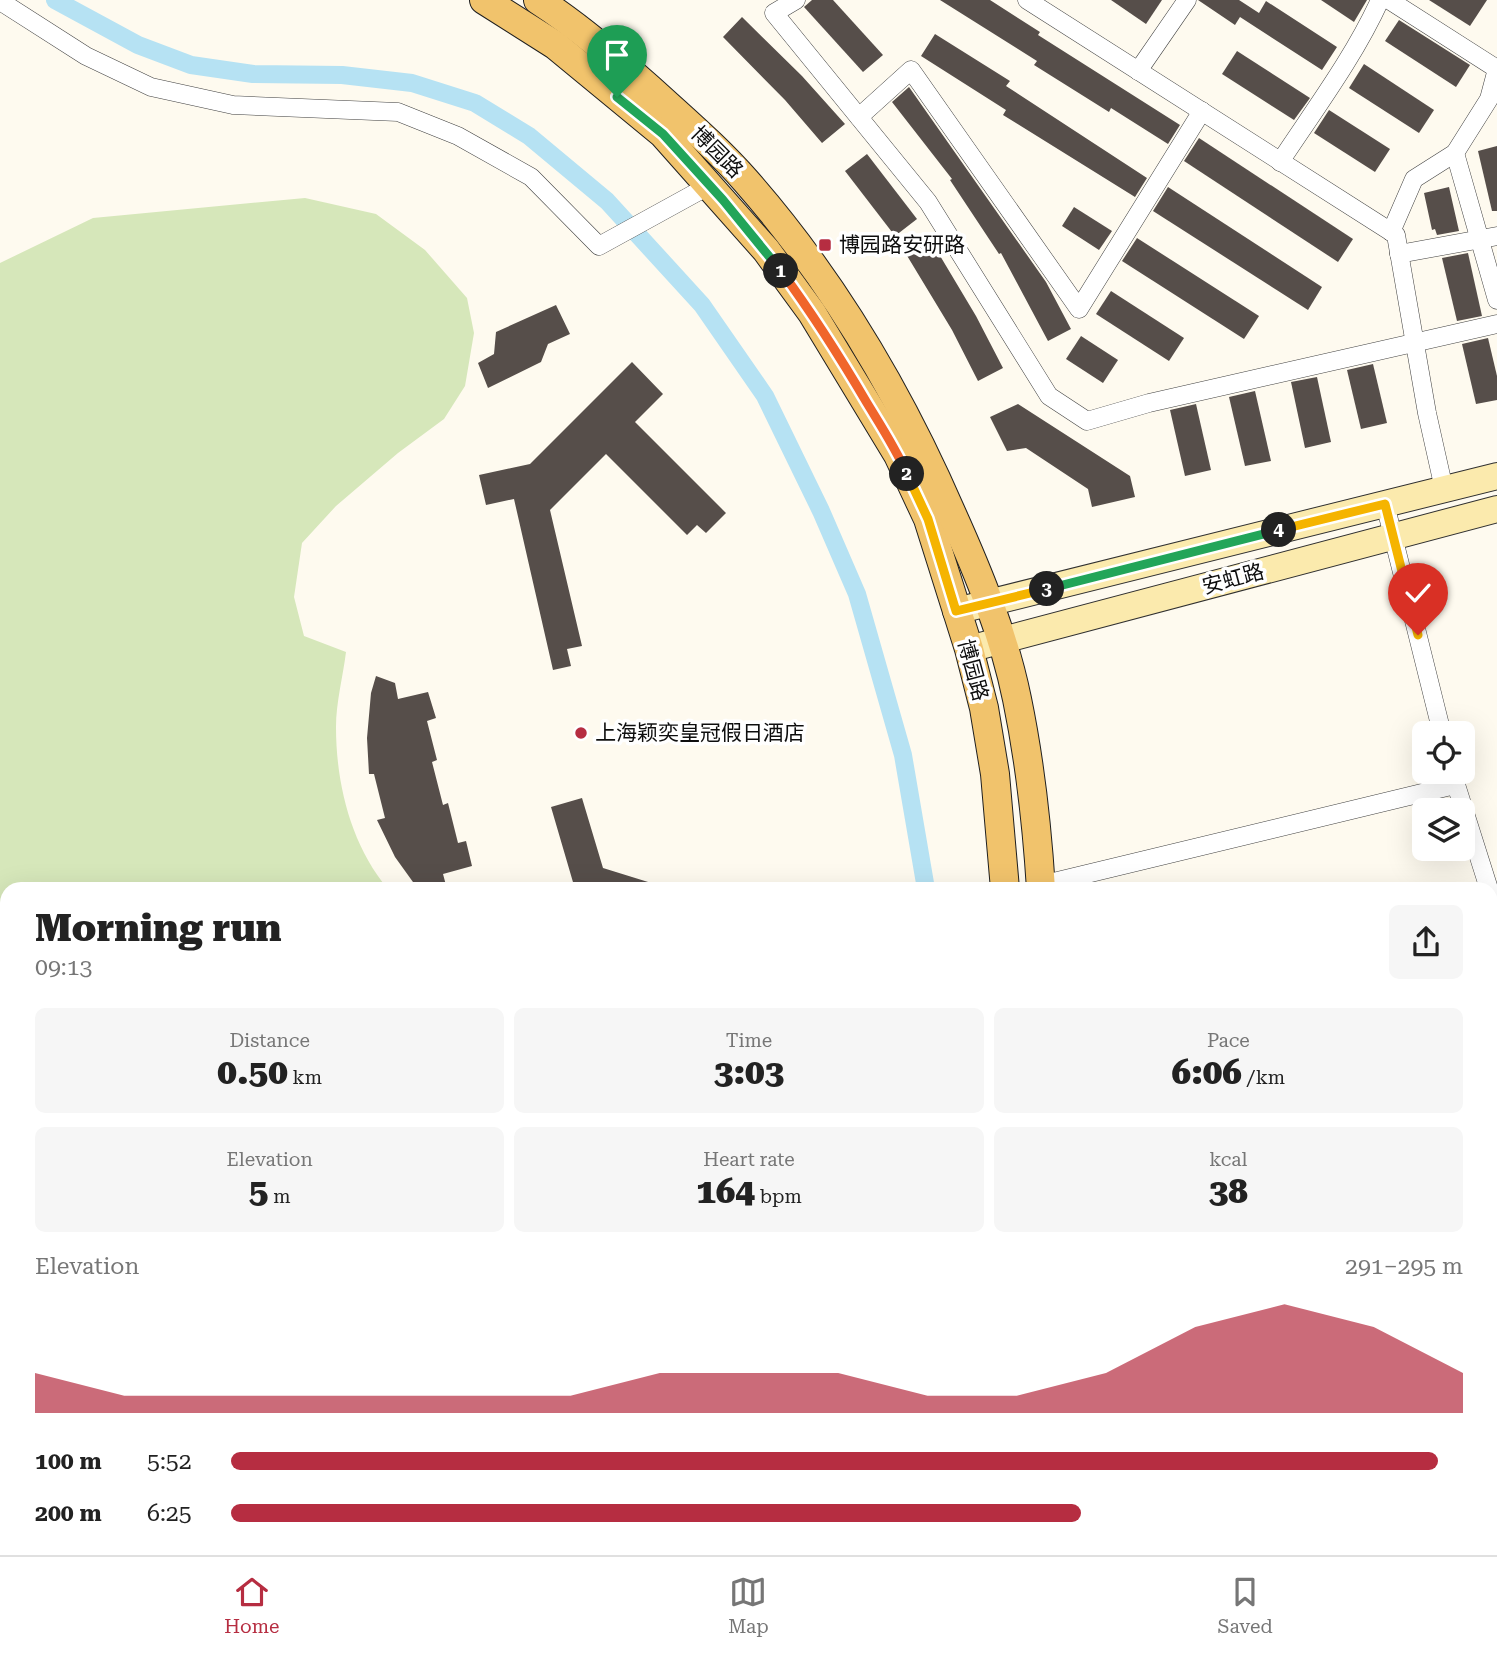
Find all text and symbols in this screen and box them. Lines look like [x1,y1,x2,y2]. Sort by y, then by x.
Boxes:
pin [587,25,647,97]
icon: arrive [598,36,636,74]
street label: 博园路 [686,121,748,183]
place label: 博园路安研路 [839,233,965,257]
marker: 博园路安研路 [817,237,833,253]
pin: 1 [764,254,798,288]
text: 1 [775,259,786,282]
pin: 2 [890,456,925,491]
text: 2 [901,462,912,485]
pin: 4 [1262,512,1296,548]
text: 4 [1273,518,1284,541]
street label: 安虹路 [1199,559,1267,599]
pin [1388,563,1448,635]
pin: 3 [1030,572,1064,606]
icon: check [1399,574,1437,612]
text: 3 [1041,577,1052,600]
street label: 博园路 [953,636,993,704]
place label: 上海颖奕皇冠假日酒店 [595,721,805,745]
map controls [1412,721,1475,861]
button: locate [1412,721,1475,784]
marker: 上海颖奕皇冠假日酒店 [573,725,589,741]
button: layers [1412,798,1475,861]
button: share [1389,905,1463,979]
text: Morning run [35,906,282,950]
text: 09:13 [35,954,92,981]
text: Distance [229,1029,310,1052]
text: Time [726,1029,772,1052]
text: Pace [1207,1029,1250,1052]
text: 0.50 [217,1052,288,1093]
text: 3:03 [714,1052,784,1093]
text: 6:06 [1172,1052,1242,1093]
text: km [288,1066,322,1089]
text: /km [1242,1066,1285,1089]
text: Elevation [227,1148,313,1171]
text: Heart rate [703,1148,795,1171]
text: kcal [1209,1148,1247,1171]
text: 5 [249,1171,268,1212]
text: 164 [696,1171,755,1212]
text: 38 [1209,1171,1248,1212]
text: m [268,1185,291,1208]
text: bpm [755,1185,802,1208]
text: Elevation [35,1253,139,1280]
text: 291–295 m [1345,1253,1463,1280]
text: 100 m [35,1448,102,1475]
text: 5:52 [147,1448,192,1475]
text: 200 m [35,1500,102,1527]
text: 6:25 [147,1500,192,1527]
tab: Home [224,1573,279,1638]
tab: Map [728,1573,769,1638]
tab: Saved [1218,1573,1273,1638]

